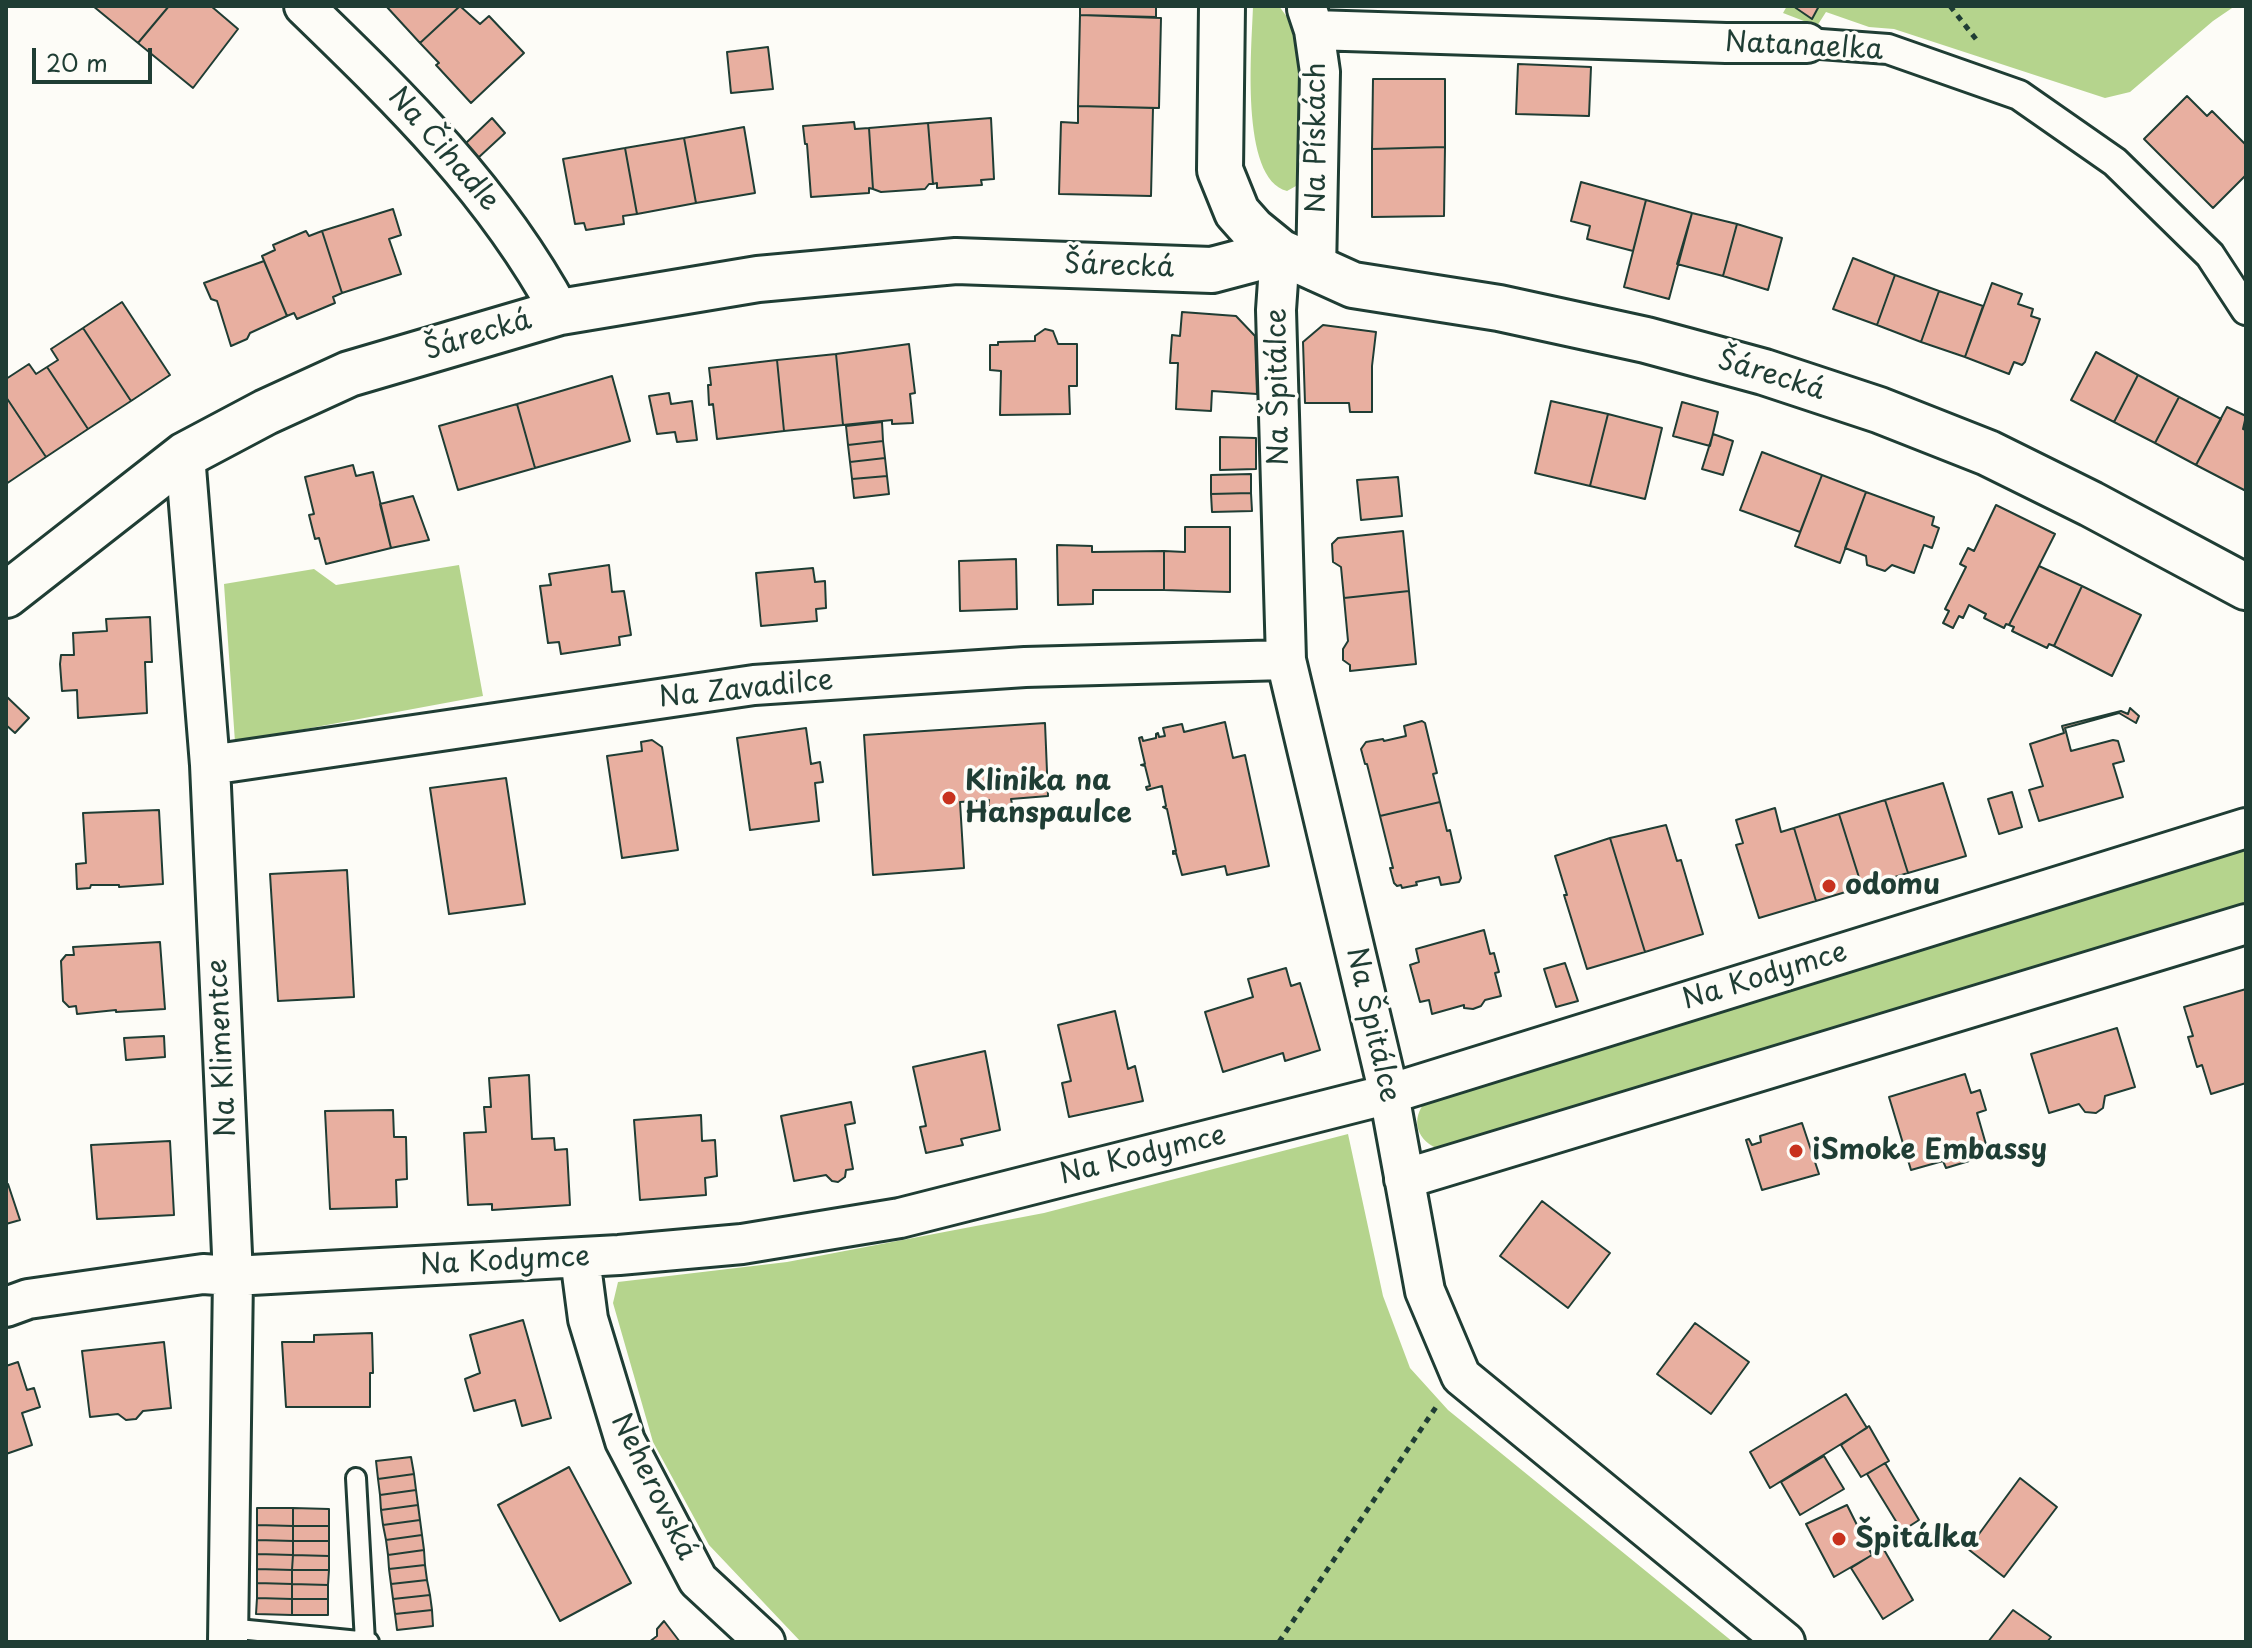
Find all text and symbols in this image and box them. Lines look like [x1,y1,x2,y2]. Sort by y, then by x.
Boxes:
street label: Natanaelka [1724,26,1884,68]
scale bar [36,32,156,82]
text: 20 m [46,44,108,80]
street label: Na Pískách [1300,62,1334,214]
street label: Na Čihadle [380,81,506,219]
street label: Šárecká [1063,248,1175,286]
street label: Šárecká [420,304,536,368]
street label: Na Špitálce [1261,308,1297,466]
street label: Šárecká [1713,344,1829,408]
street label: Na Zavadilce [657,664,835,716]
place label: Klinika na Hanspaulce [965,765,1132,831]
marker: Klinika na Hanspaulce [940,789,958,807]
place label: odomu [1845,869,1940,903]
marker: odomu [1820,877,1838,895]
street label: Na Kodymce [1679,936,1851,1018]
street label: Na Špitálce [1338,944,1406,1106]
street label: Na Klimentce [202,958,244,1138]
street label: Na Kodymce [1056,1119,1230,1193]
place label: iSmoke Embassy [1812,1134,2047,1168]
marker: iSmoke Embassy [1787,1142,1805,1160]
street label: Na Kodymce [419,1241,591,1283]
street label: Neherovská [603,1408,703,1566]
place label: Špitálka [1855,1522,1979,1556]
marker: Špitálka [1830,1530,1848,1548]

